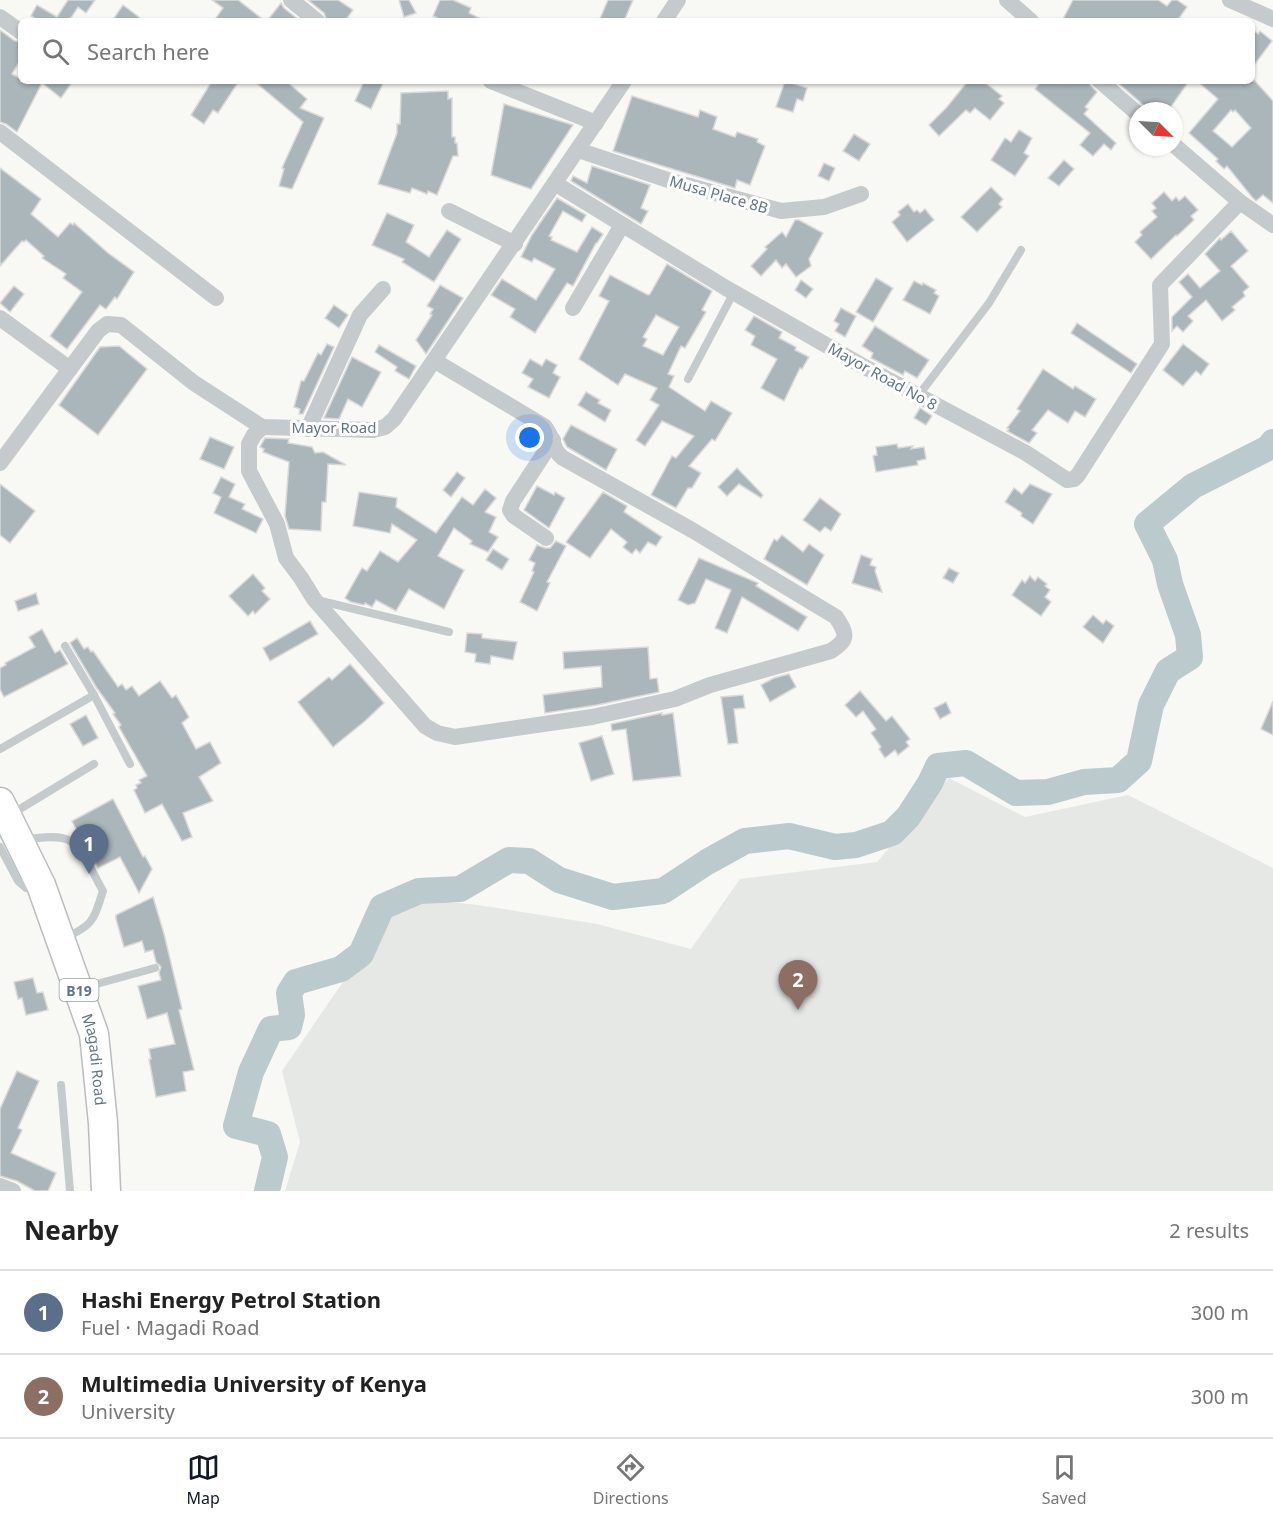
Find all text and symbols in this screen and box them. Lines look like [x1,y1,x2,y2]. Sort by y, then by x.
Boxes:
search box [18,18,1255,84]
icon: search [39,35,72,68]
text: Search here [87,36,209,66]
north arrow [1129,102,1183,156]
street label: Musa Place 8B [667,170,771,218]
street label: Mayor Road No 8 [825,338,941,414]
street label: Mayor Road [292,417,376,437]
your location [515,423,544,452]
pin: 1 [70,824,109,874]
pin: 2 [778,960,818,1010]
road number: B19 [60,979,98,1001]
street label: Magadi Road [78,1011,111,1106]
text: Nearby [24,1212,119,1248]
text: 2 results [1169,1217,1249,1244]
text: Hashi Energy Petrol Station [81,1284,381,1314]
text: 1 [38,1299,49,1326]
text: 300 m [1191,1299,1249,1326]
text: Fuel · Magadi Road [81,1314,260,1341]
text: Multimedia University of Kenya [81,1368,427,1398]
text: 2 [38,1383,49,1410]
text: 300 m [1191,1383,1249,1410]
text: University [81,1398,175,1425]
tab: Map [186,1451,220,1509]
tab: Directions [593,1451,669,1509]
tab: Saved [1042,1451,1086,1509]

